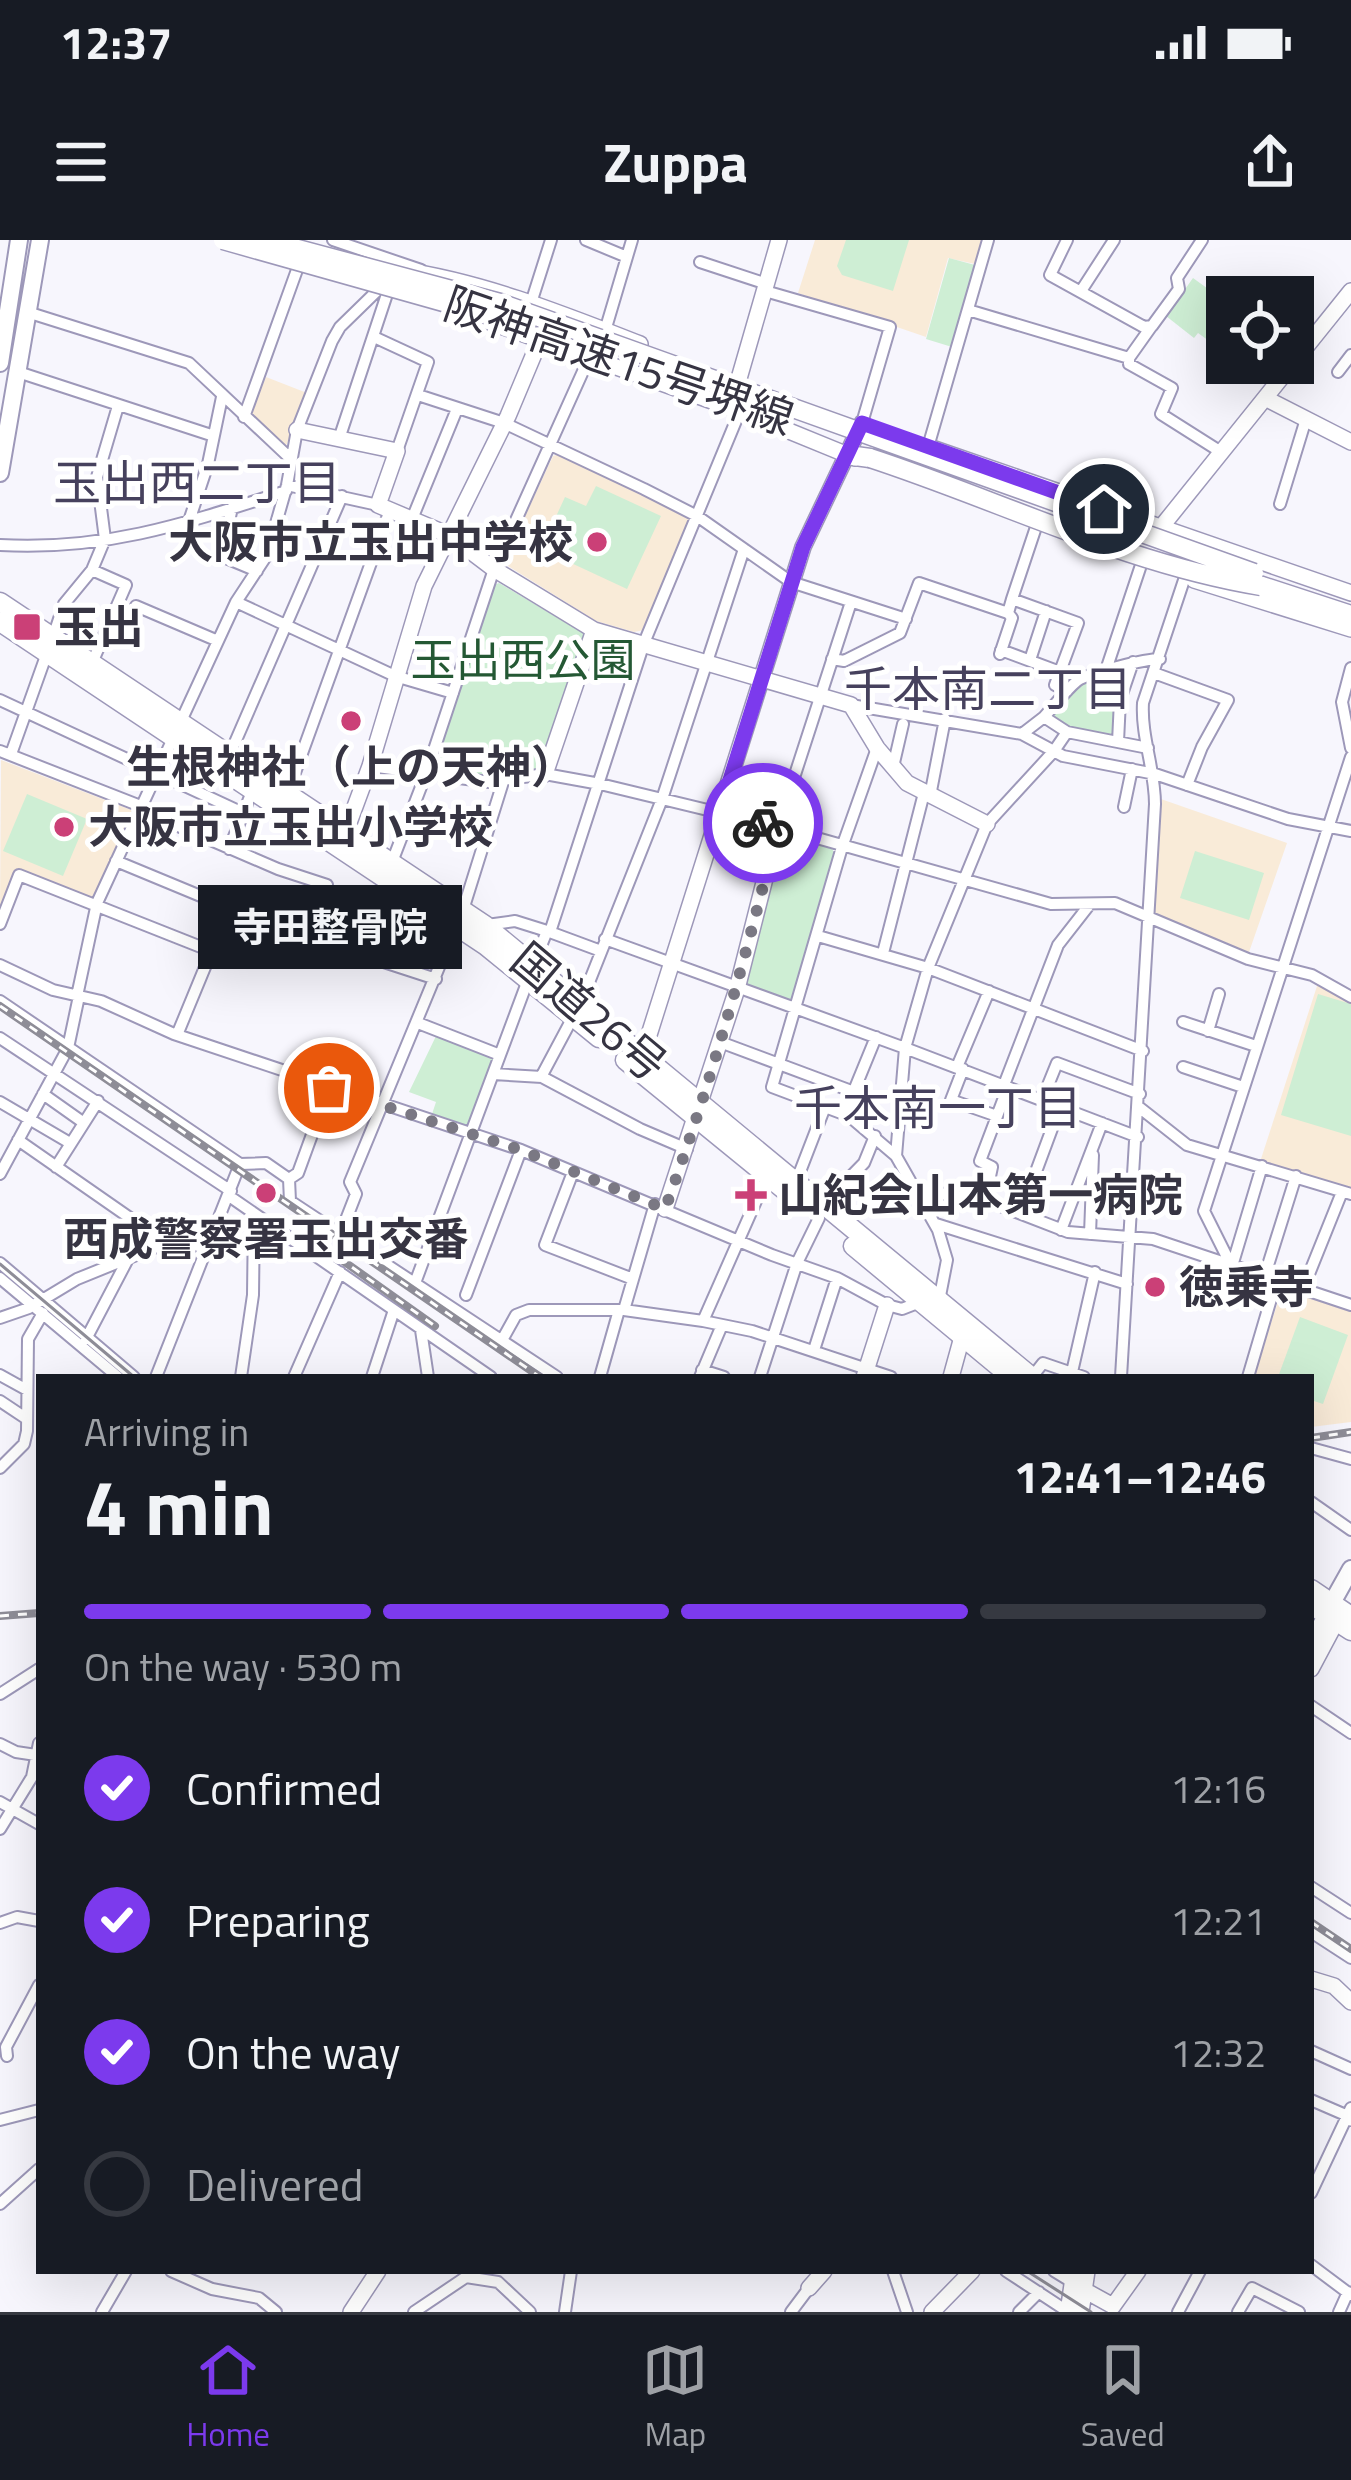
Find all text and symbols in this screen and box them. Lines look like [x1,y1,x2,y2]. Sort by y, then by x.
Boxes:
text: 12:37 [60,8,172,76]
text: Zuppa [603,121,748,203]
icon: menu [48,129,114,195]
icon: share [1237,129,1303,195]
street label: 阪神高速15号堺線 [436,268,803,452]
map controls [1206,276,1314,384]
button: locate [1206,276,1314,384]
district label: 玉出西二丁目 [53,446,341,519]
pin [1053,458,1155,560]
icon: home [1071,476,1137,542]
place label: 大阪市立玉出中学校 [168,507,573,575]
marker: 大阪市立玉出中学校 [584,529,610,555]
place label: 玉出 [54,592,144,660]
marker: 玉出 [11,611,43,643]
park label: 玉出西公園 [410,625,636,693]
district label: 千本南二丁目 [844,652,1132,725]
marker: 生根神社（上の天神） [338,708,364,734]
place label: 生根神社（上の天神） [126,732,576,800]
courier [703,763,823,883]
icon: bike [730,790,796,856]
place label: 大阪市立玉出小学校 [88,792,493,860]
marker: 大阪市立玉出小学校 [51,814,77,840]
callout: 寺田整骨院 [197,884,461,968]
text: 寺田整骨院 [232,897,428,956]
street label: 国道26号 [497,926,683,1097]
pin [278,1037,380,1139]
icon: bag [296,1055,362,1121]
district label: 千本南一丁目 [794,1071,1082,1144]
place label: 山紀会山本第一病院 [778,1160,1183,1228]
marker: 山紀会山本第一病院 [735,1179,767,1211]
marker: 西成警察署玉出交番 [253,1180,279,1206]
place label: 西成警察署玉出交番 [63,1204,469,1272]
place label: 徳乗寺 [1179,1252,1314,1320]
marker: 徳乗寺 [1142,1274,1168,1300]
text: Arriving in [84,1402,249,1461]
text: 12:41–12:46 [1014,1442,1266,1510]
text: 4 min [84,1447,274,1565]
text: On the way · 530 m [84,1637,402,1696]
text: Confirmed [186,1754,382,1822]
icon: check [84,1755,150,1821]
text: 12:16 [1170,1759,1266,1818]
text: Preparing [186,1886,370,1954]
icon: check [84,1887,150,1953]
text: 12:21 [1170,1891,1266,1950]
text: On the way [186,2018,400,2086]
icon: check [84,2019,150,2085]
text: 12:32 [1170,2023,1266,2082]
text: Delivered [186,2150,364,2218]
tab: Home [186,2337,270,2459]
tab: Map [642,2337,708,2459]
tab: Saved [1081,2337,1165,2459]

